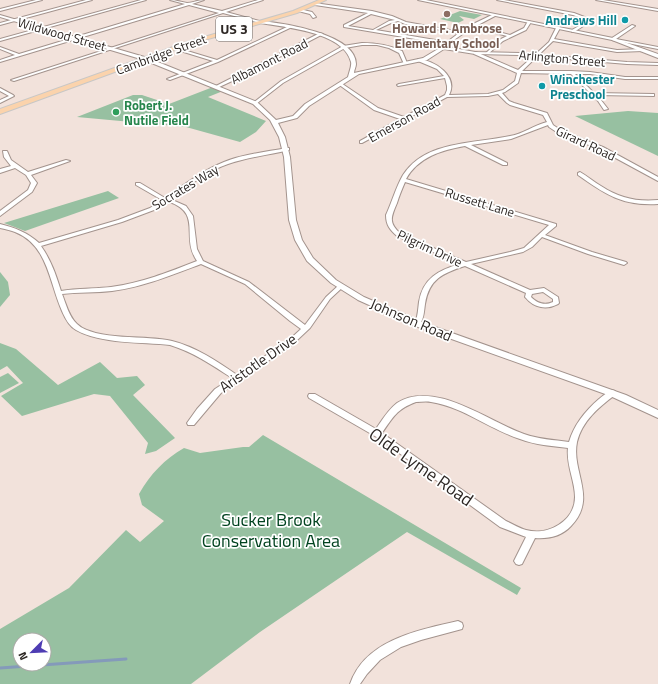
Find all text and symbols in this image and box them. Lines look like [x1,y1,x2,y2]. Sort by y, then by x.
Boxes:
marker: Howard F. Ambrose Elementary School [442,9,452,19]
place label: Andrews Hill [545,10,617,30]
street label: Wildwood Street [15,12,109,56]
marker: Andrews Hill [620,15,630,25]
road number: US 3 [216,17,252,41]
place label: Howard F. Ambrose Elementary School [392,18,502,53]
street label: Cambridge Street [113,28,210,80]
street label: Albamont Road [227,33,311,89]
street label: Arlington Street [518,44,606,72]
place label: Winchester Preschool [550,69,615,104]
marker: Winchester Preschool [537,81,547,91]
street label: Emerson Road [364,91,444,147]
place label: Robert J. Nutile Field [124,95,189,130]
marker: Robert J. Nutile Field [111,107,121,117]
street label: Girard Road [553,120,619,166]
street label: Socrates Way [148,159,222,215]
street label: Russett Lane [443,182,517,222]
street label: Pilgrim Drive [394,224,466,272]
street label: Johnson Road [367,292,456,347]
street label: Aristotle Drive [214,327,301,398]
street label: Olde Lyme Road [364,420,479,513]
park label: Sucker Brook Conservation Area [202,506,340,554]
north arrow [12,632,52,672]
text: N [14,649,32,663]

